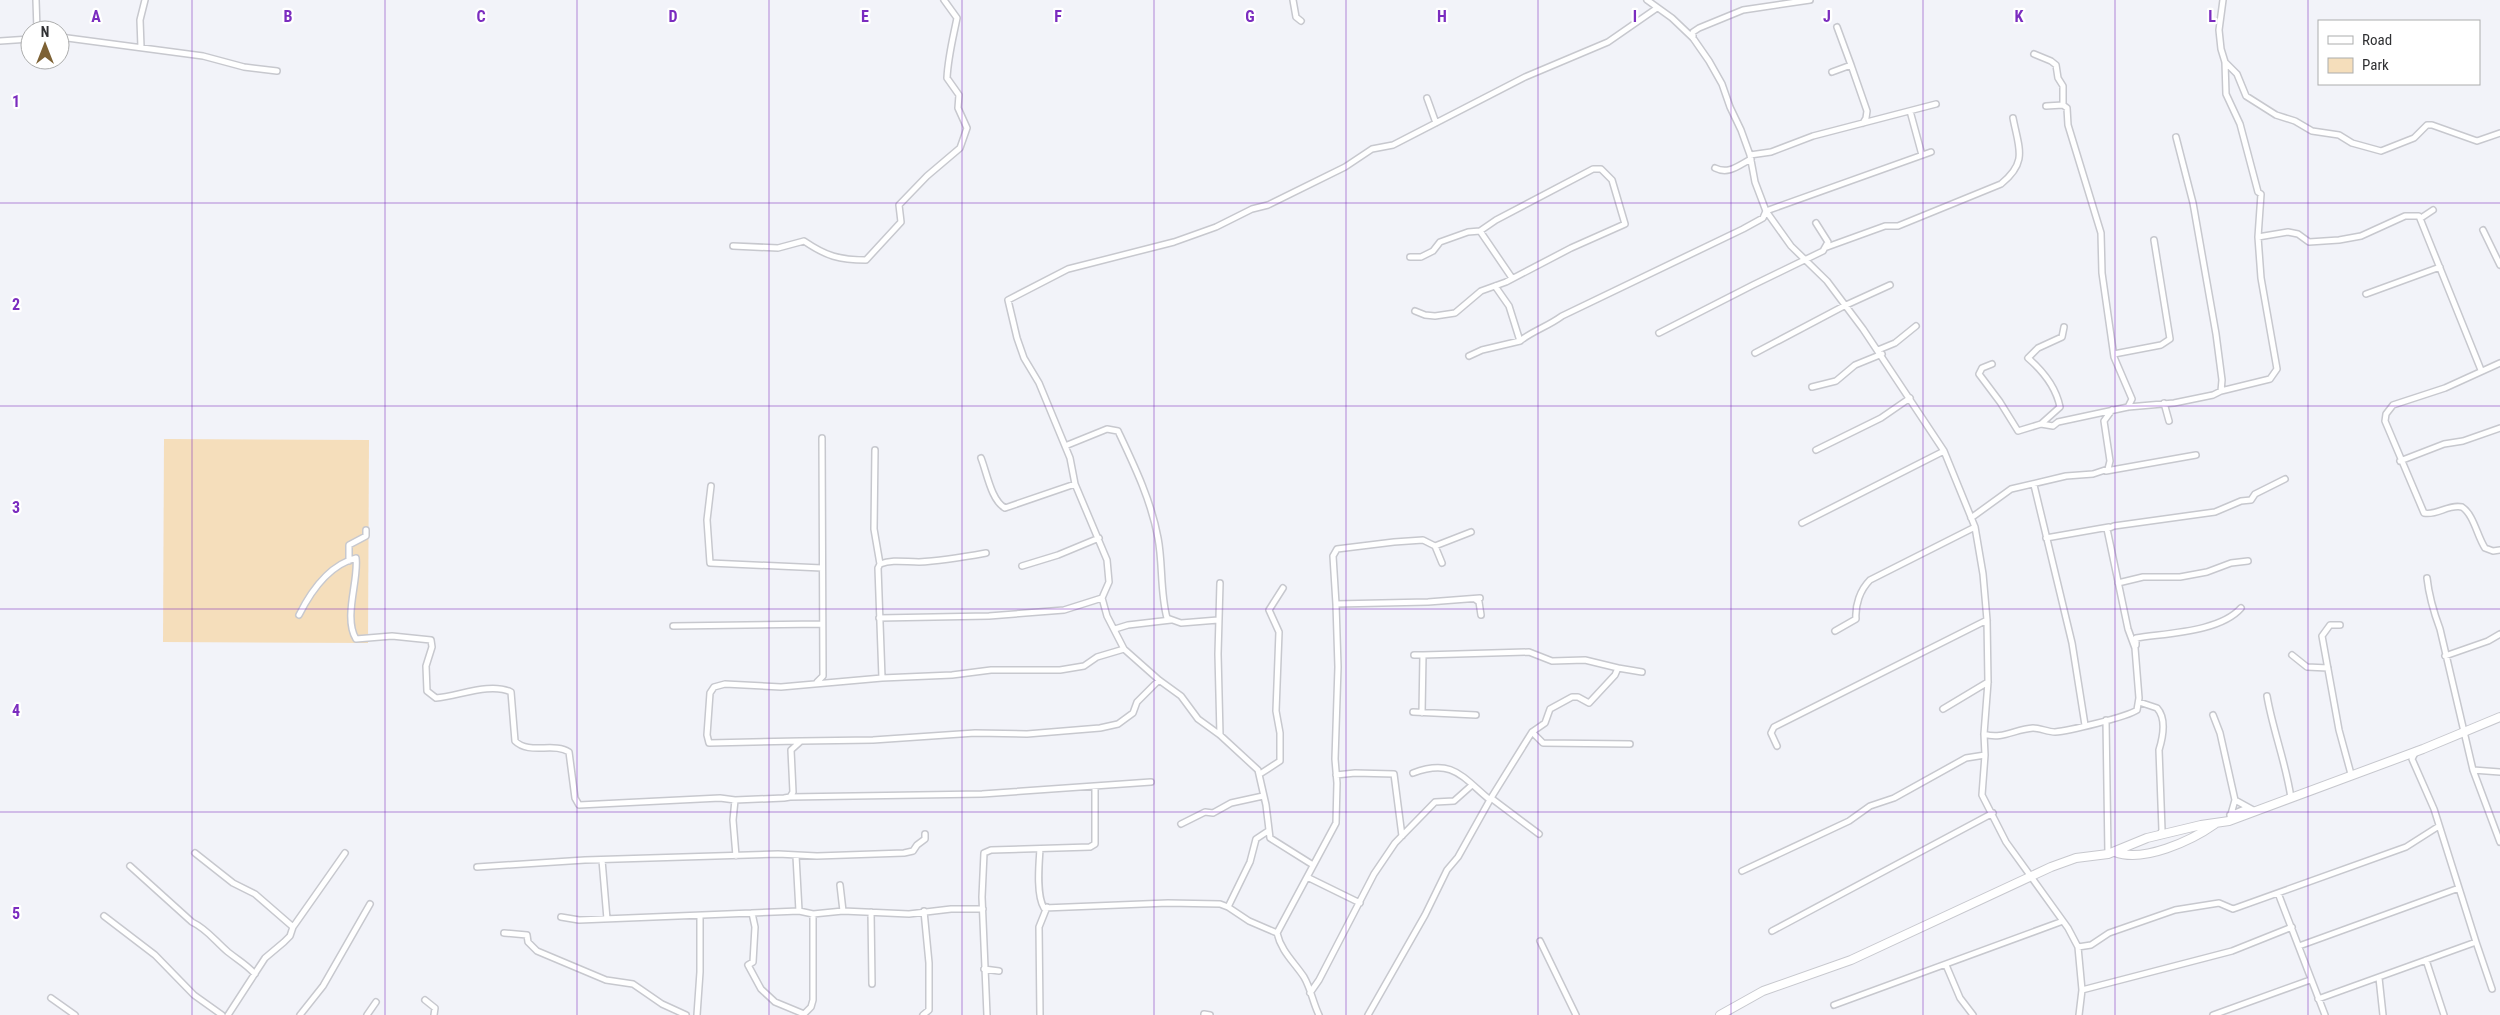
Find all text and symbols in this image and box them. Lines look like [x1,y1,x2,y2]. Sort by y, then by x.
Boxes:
text: A [91,7,101,26]
text: B [284,7,293,26]
text: C [476,7,486,26]
text: D [668,7,678,26]
text: E [861,7,869,26]
text: F [1054,7,1062,26]
text: G [1245,7,1255,26]
text: H [1437,7,1447,26]
text: I [1633,7,1637,26]
text: J [1823,7,1831,26]
text: K [2015,7,2024,26]
text: L [2208,7,2216,26]
north arrow [20,20,70,70]
legend [2318,20,2480,85]
text: N [41,24,49,40]
text: Road [2362,31,2392,49]
text: Park [2362,56,2389,74]
text: 1 [12,92,20,111]
text: 2 [12,295,20,314]
text: 3 [12,498,20,517]
text: 4 [12,701,20,720]
text: 5 [12,904,20,923]

